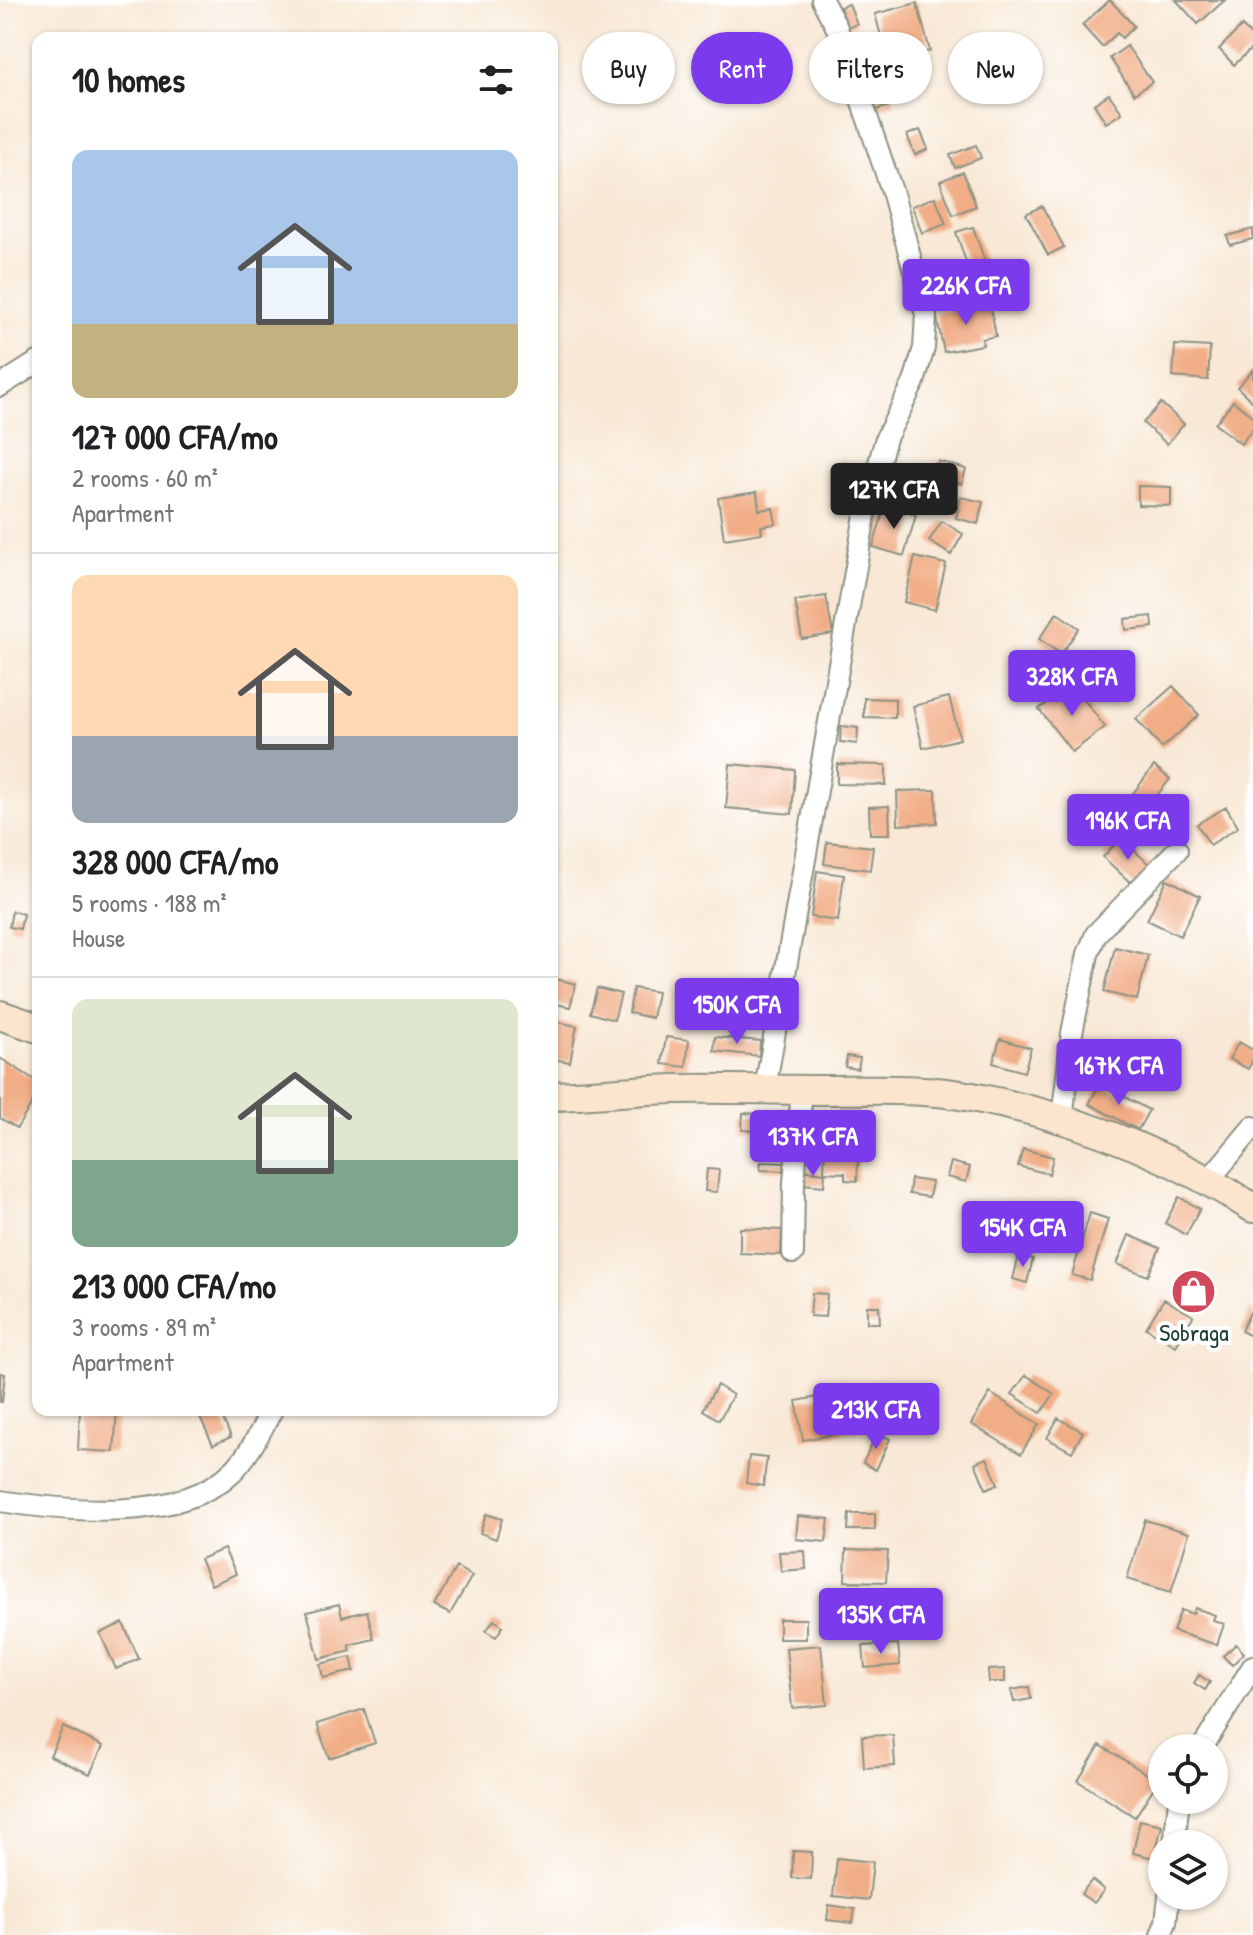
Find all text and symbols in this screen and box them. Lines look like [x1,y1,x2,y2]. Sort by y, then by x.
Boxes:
chip: Buy [582,32,675,104]
chip: Rent [691,32,793,104]
chip: Filters [809,32,932,104]
chip: New [948,32,1043,104]
text: 10 homes [72,57,185,103]
icon: filters [474,58,518,102]
icon: home [223,202,367,346]
pin: 226K CFA [883,259,1049,327]
text: 226K CFA [921,267,1011,302]
text: 127 000 CFA/mo [72,414,278,460]
text: 2 rooms · 60 m² [72,460,218,495]
pin: 127K CFA [811,463,977,531]
text: 127K CFA [849,471,939,506]
text: Apartment [72,495,174,530]
icon: home [223,627,367,771]
pin: 328K CFA [989,650,1155,718]
text: 328K CFA [1026,658,1118,693]
pin: 196K CFA [1045,794,1211,862]
text: 196K CFA [1085,802,1171,837]
text: 328 000 CFA/mo [72,839,278,885]
text: 5 rooms · 188 m² [72,885,226,920]
text: House [72,920,125,955]
pin: 150K CFA [654,978,820,1046]
text: 150K CFA [693,986,781,1021]
pin: 167K CFA [1036,1039,1202,1107]
text: 167K CFA [1075,1047,1163,1082]
icon: home [223,1051,367,1195]
pin: 137K CFA [730,1110,896,1178]
text: 137K CFA [768,1118,858,1153]
pin: 154K CFA [940,1201,1106,1269]
text: 154K CFA [980,1209,1066,1244]
text: 213 000 CFA/mo [72,1263,276,1309]
shop icon: Sobraga [1170,1267,1218,1315]
text: 3 rooms · 89 m² [72,1309,216,1344]
place label: Sobraga [1159,1316,1229,1348]
text: Apartment [72,1344,174,1379]
pin: 213K CFA [793,1383,959,1451]
text: 213K CFA [831,1391,921,1426]
pin: 135K CFA [798,1588,964,1656]
text: 135K CFA [837,1596,925,1631]
map controls [1148,1734,1228,1910]
button: locate [1148,1734,1228,1814]
button: layers [1148,1830,1228,1910]

